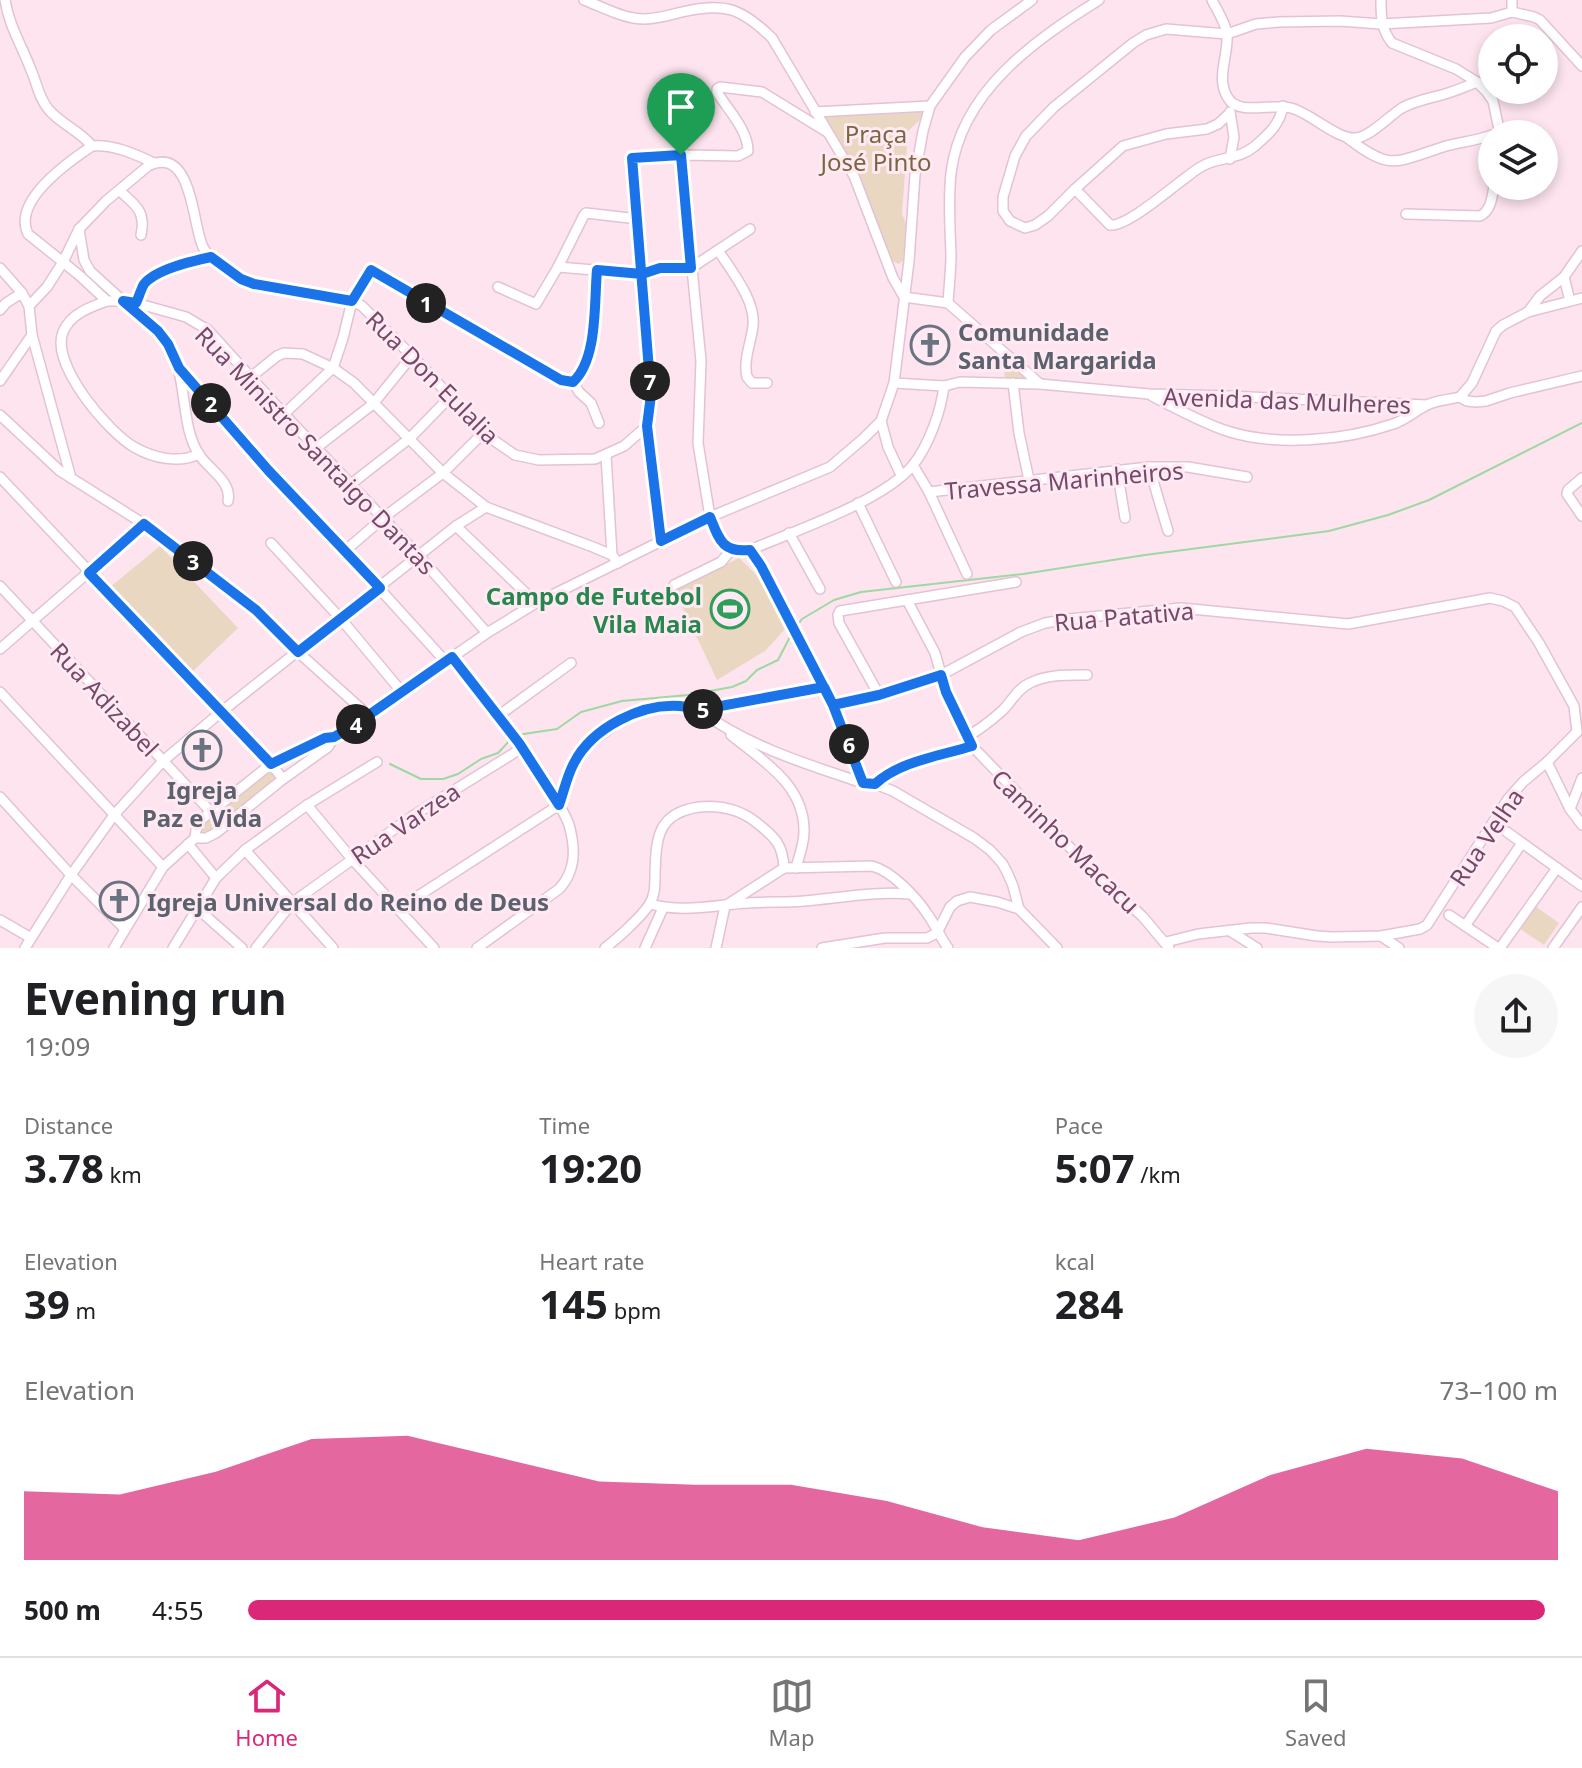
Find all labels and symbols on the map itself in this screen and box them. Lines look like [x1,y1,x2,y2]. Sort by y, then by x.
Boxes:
pin [647,73,715,155]
park label: Praça José Pinto [818,117,932,178]
pin: 1 [406,283,446,323]
street label: Rua Don Eulalia [359,303,507,451]
place label: Comunidade Santa Margarida [958,315,1157,376]
street label: Rua Ministro Santaigo Dantas [188,319,444,581]
church icon: Comunidade Santa Margarida [909,324,951,366]
pin: 7 [630,361,670,401]
street label: Avenida das Mulheres [1162,379,1412,421]
pin: 2 [191,383,231,423]
street label: Travessa Marinheiros [943,453,1185,507]
pin: 3 [173,541,213,581]
place label: Campo de Futebol Vila Maia [486,579,702,640]
sports icon: Campo de Futebol Vila Maia [709,588,751,630]
street label: Rua Patativa [1053,593,1195,639]
street label: Rua Adizabel [43,635,167,763]
pin: 5 [683,689,723,729]
pin: 4 [336,704,376,744]
pin: 6 [829,724,869,764]
church icon: Igreja Paz e Vida [181,729,223,771]
street label: Caminho Macacu [985,762,1147,920]
place label: Igreja Paz e Vida [142,773,262,834]
street label: Rua Varzea [344,774,466,872]
street label: Rua Velha [1441,782,1531,892]
church icon: Igreja Universal do Reino de Deus [98,880,140,922]
place label: Igreja Universal do Reino de Deus [147,885,549,918]

